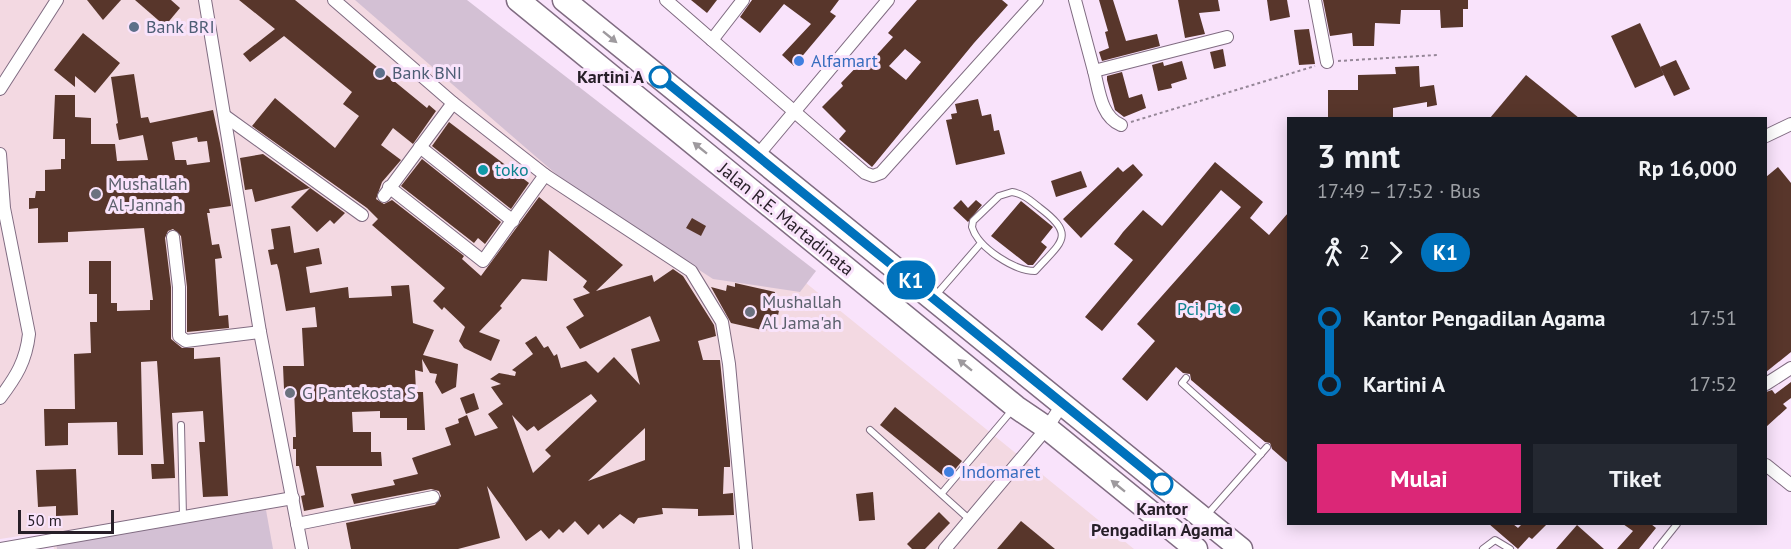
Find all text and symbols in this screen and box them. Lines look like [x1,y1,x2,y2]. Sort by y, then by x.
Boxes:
place label: Bank BRI [146,15,215,38]
marker: Bank BRI [127,20,141,34]
one-way arrow [602,30,618,43]
place label: Alfamart [811,49,878,72]
marker: Alfamart [792,54,806,68]
place label: Bank BNI [392,61,462,84]
place label: Kartini A [577,65,644,88]
marker: Bank BNI [373,66,387,80]
marker: Kartini A [649,66,671,88]
text: 3 mnt [1317,134,1400,177]
one-way arrow [692,142,708,155]
text: Rp 16,000 [1638,154,1737,182]
street label: Jalan R.E. Martadinata [713,156,859,280]
place label: toko [495,158,529,181]
marker: toko [476,163,490,177]
place label: Mushallah Al-Jannah [108,172,188,216]
text: 17:49 – 17:52 · Bus [1317,178,1481,204]
marker: Mushallah Al-Jannah [89,187,103,201]
icon: walk [1317,236,1350,269]
icon: forward [1379,236,1412,269]
text: 2 [1359,239,1370,265]
text: K1 [1433,239,1458,266]
line badge: K1 [884,260,938,300]
text: K1 [899,267,923,294]
place label: Mushallah Al Jama'ah [762,290,842,334]
place label: Pci, Pt [1177,297,1223,320]
marker: Pci, Pt [1228,302,1242,316]
text: Kantor Pengadilan Agama [1363,304,1606,332]
marker: Mushallah Al Jama'ah [743,305,757,319]
text: 17:51 [1689,305,1737,331]
one-way arrow [957,358,973,371]
text: Kartini A [1363,370,1445,398]
text: 17:52 [1689,371,1737,397]
place label: G Pantekosta S [302,381,416,404]
marker: G Pantekosta S [283,386,297,400]
button: Mulai [1317,444,1521,513]
button: Tiket [1533,444,1737,513]
place label: Indomaret [961,460,1040,483]
marker: Indomaret [942,465,956,479]
marker: Kantor Pengadilan Agama [1151,473,1173,495]
one-way arrow [1110,479,1126,492]
place label: Kantor Pengadilan Agama [1091,497,1233,541]
scale bar [18,507,114,534]
text: 50 m [27,510,62,530]

